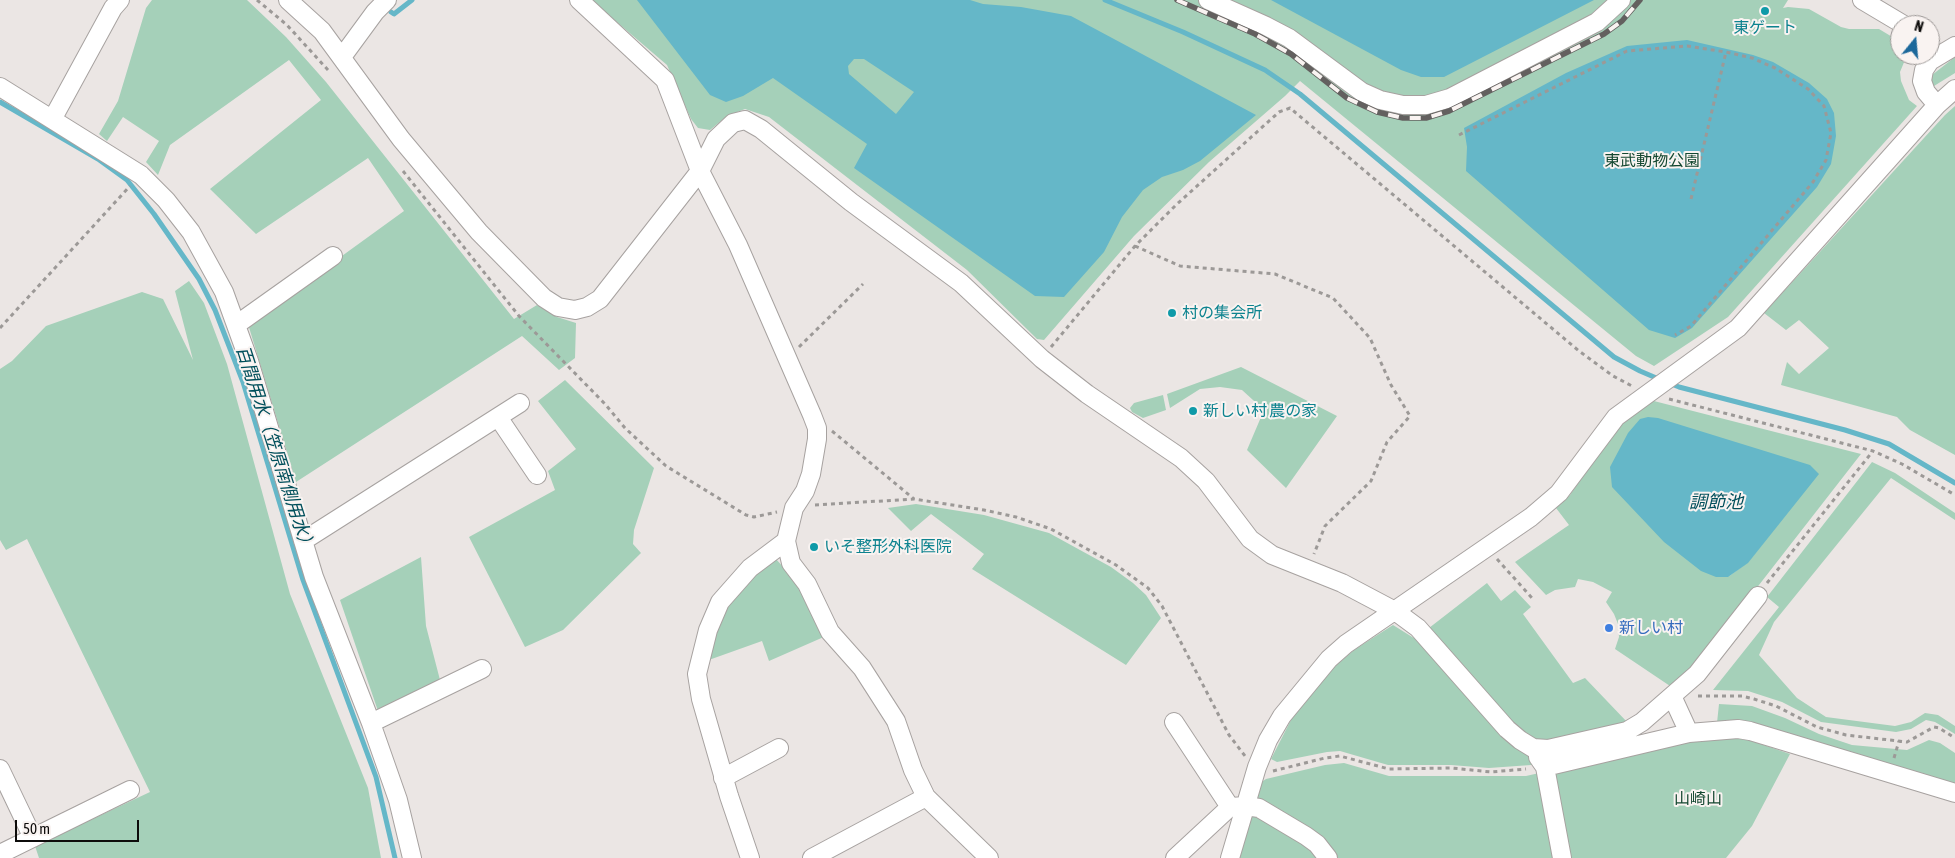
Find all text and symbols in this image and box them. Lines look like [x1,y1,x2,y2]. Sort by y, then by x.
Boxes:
marker: 東ゲート [1759,5,1771,17]
north arrow [1890,15,1940,65]
place label: 東ゲート [1733,18,1797,38]
text: N [1913,18,1925,35]
park label: 東武動物公園 [1604,151,1700,171]
place label: 村の集会所 [1182,303,1262,323]
marker: 村の集会所 [1166,307,1178,319]
water label: 百間用水（笠原南側用水） [231,343,319,555]
place label: 新しい村 農の家 [1203,401,1317,421]
marker: 新しい村 農の家 [1187,405,1199,417]
water label: 調節池 [1689,491,1743,513]
place label: いそ整形外科医院 [824,537,952,557]
marker: いそ整形外科医院 [808,541,820,553]
place label: 新しい村 [1619,618,1683,638]
marker: 新しい村 [1603,622,1615,634]
park label: 山崎山 [1674,789,1722,809]
scale bar [18,810,141,842]
text: 50 m [23,820,50,837]

